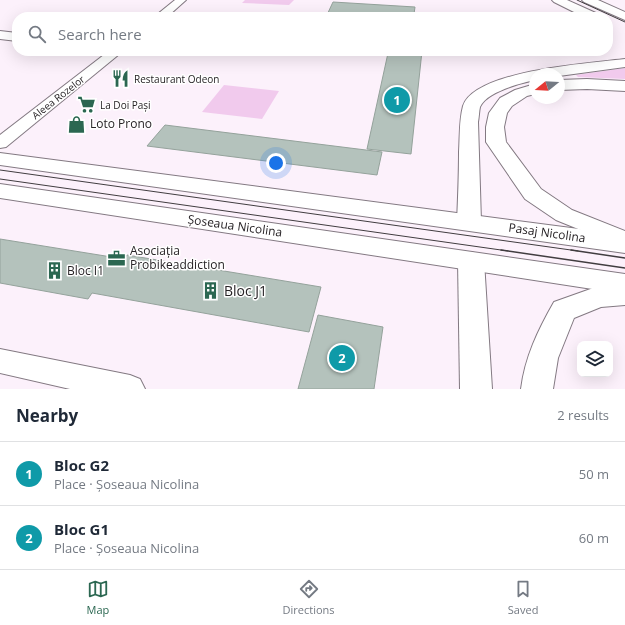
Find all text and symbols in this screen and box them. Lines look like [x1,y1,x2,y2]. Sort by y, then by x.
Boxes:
search box [12,12,613,56]
icon: search [26,23,48,45]
text: Search here [58,24,142,44]
north arrow [529,68,565,104]
restaurant icon: Restaurant Odeon [111,69,131,89]
street label: Aleea Rozelor [29,72,87,122]
place label: Restaurant Odeon [134,72,219,86]
pin: 1 [384,85,410,115]
supermarket icon: La Doi Pași [77,95,97,115]
place label: La Doi Pași [100,98,151,112]
shop icon: Loto Prono [67,114,87,134]
place label: Loto Prono [90,115,152,132]
your location [266,153,286,173]
street label: Șoseaua Nicolina [187,210,283,241]
street label: Pasaj Nicolina [507,219,587,246]
place label: Asociația Probikeaddiction [130,242,225,273]
office icon: Asociația Probikeaddiction [107,248,127,268]
building icon: Bloc I1 [44,261,64,281]
place label: Bloc I1 [67,262,104,279]
building icon: Bloc J1 [201,281,221,301]
place label: Bloc J1 [224,281,267,300]
map controls [577,341,613,377]
button: layers [577,341,613,377]
pin: 2 [329,343,355,373]
text: Nearby [16,404,78,427]
text: 2 results [557,406,609,424]
text: Bloc G2 [54,455,109,475]
text: 1 [25,465,33,483]
text: 50 m [579,465,609,483]
text: Place · Șoseaua Nicolina [54,475,199,493]
text: Bloc G1 [54,519,109,539]
text: 2 [25,529,33,547]
text: 60 m [579,529,609,547]
text: Place · Șoseaua Nicolina [54,539,199,557]
tab: Map [87,578,109,617]
tab: Directions [283,578,335,617]
tab: Saved [508,578,538,617]

